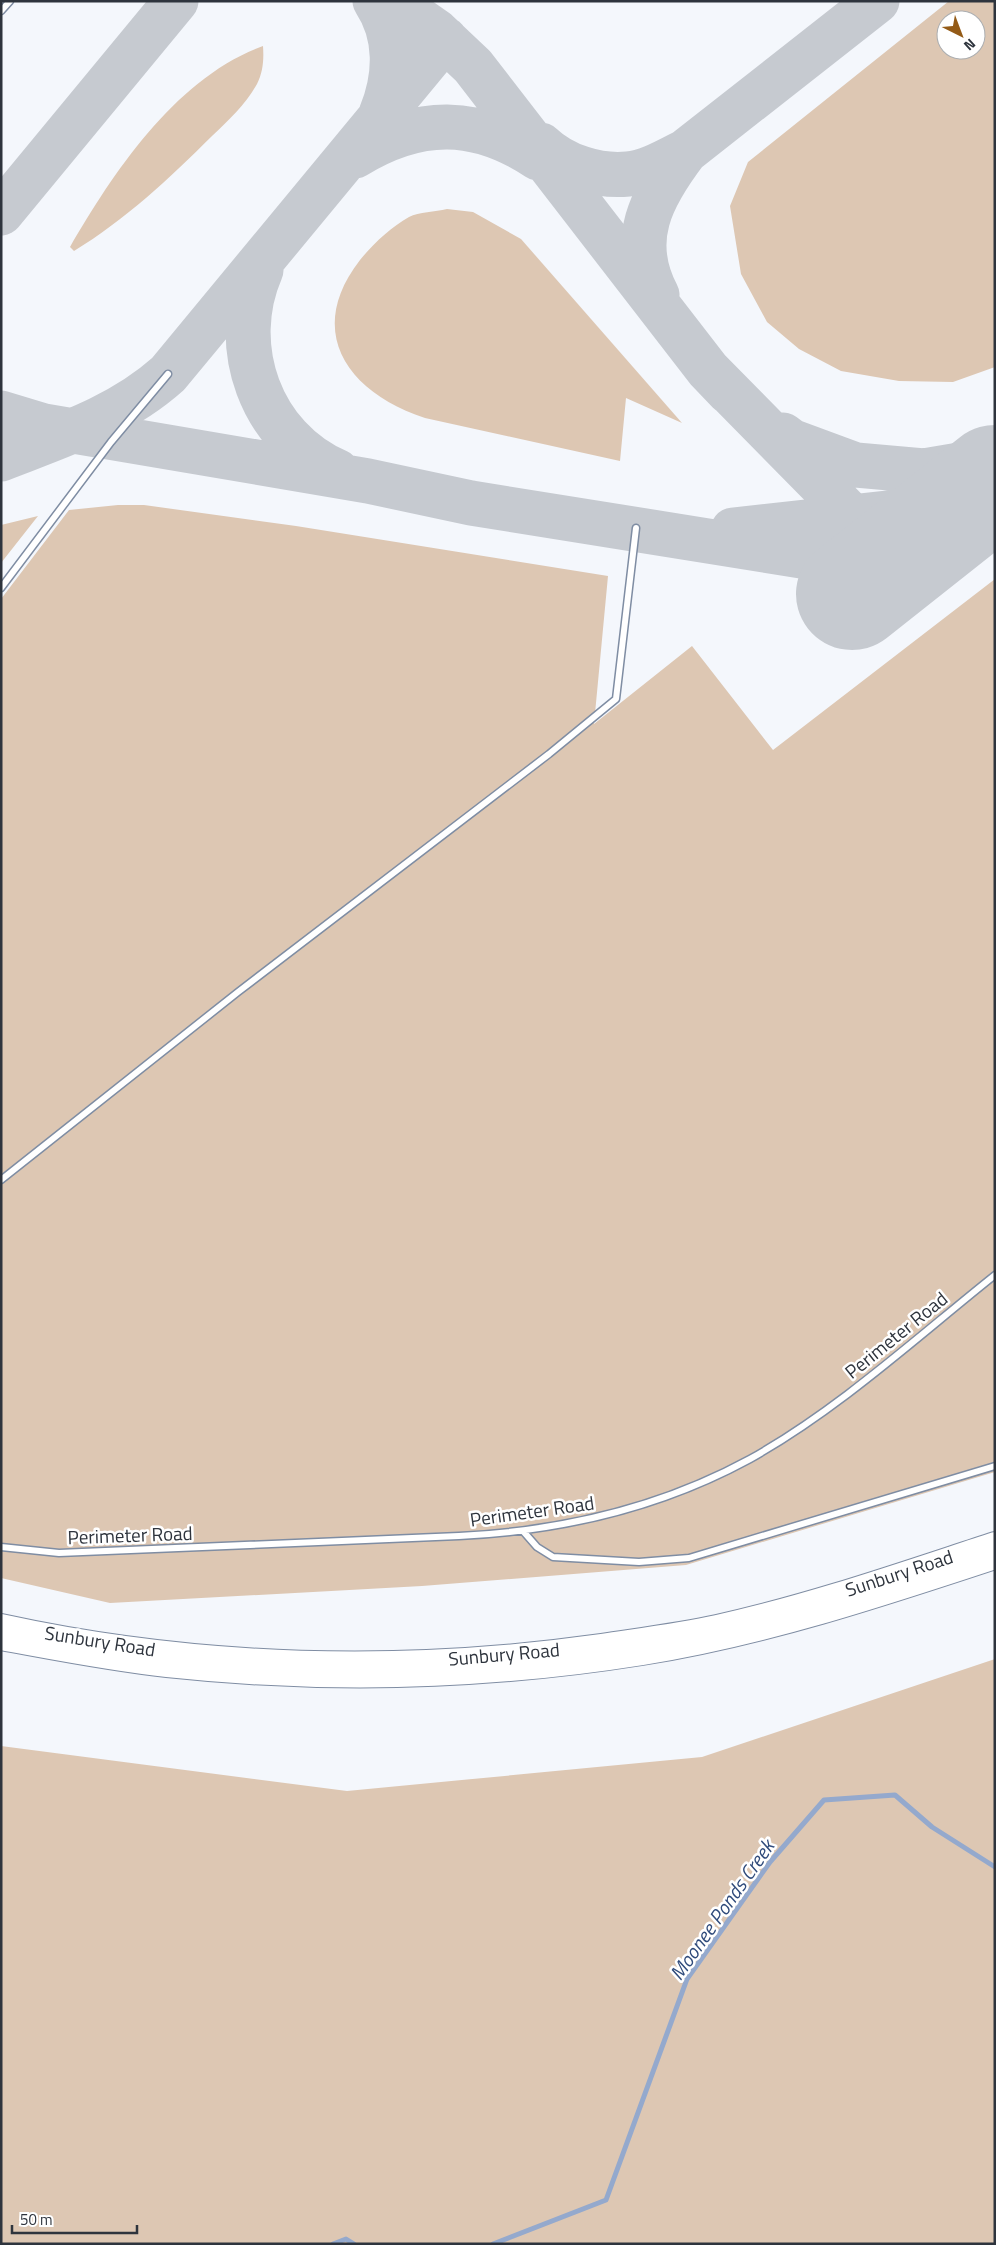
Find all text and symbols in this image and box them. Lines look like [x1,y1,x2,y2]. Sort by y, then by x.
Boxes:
north arrow [936,10,986,60]
text: N [959,34,981,56]
street label: Perimeter Road [838,1284,953,1385]
street label: Perimeter Road [468,1487,596,1534]
street label: Perimeter Road [67,1518,193,1551]
street label: Sunbury Road [841,1541,956,1604]
street label: Sunbury Road [43,1617,158,1664]
street label: Sunbury Road [447,1634,561,1673]
water label: Moonee Ponds Creek [661,1831,783,1986]
scale bar [12,2202,138,2234]
text: 50 m [20,2208,53,2231]

